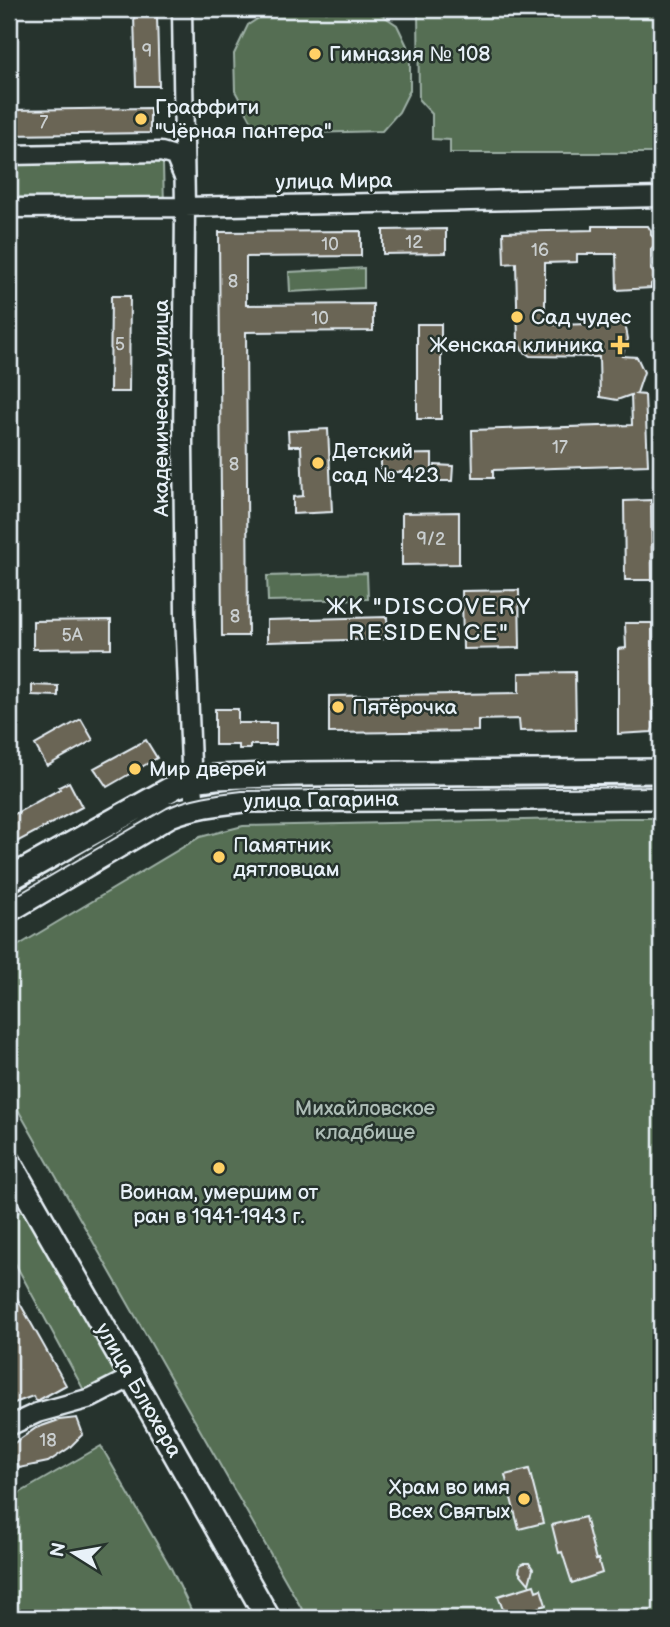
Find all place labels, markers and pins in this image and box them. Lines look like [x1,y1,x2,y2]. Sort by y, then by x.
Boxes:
place label: Гимназия № 108 [329,42,491,67]
marker: Гимназия № 108 [307,46,323,62]
place label: Граффити "Чёрная пантера" [155,95,332,144]
marker: Граффити "Чёрная пантера" [133,111,149,127]
place label: Сад чудес [531,305,631,330]
marker: Сад чудес [509,309,525,325]
place label: Женская клиника [430,333,605,358]
marker: Женская клиника [610,335,630,355]
place label: Детский сад № 423 [332,439,439,488]
marker: Детский сад № 423 [310,455,326,471]
place label: Пятёрочка [352,695,458,720]
marker: Пятёрочка [330,699,346,715]
place label: Мир дверей [149,757,267,782]
marker: Мир дверей [127,761,143,777]
place label: Памятник дятловцам [233,833,340,882]
marker: Памятник дятловцам [211,849,227,865]
marker: Воинам, умершим от ран в 1941-1943 г. [211,1160,227,1176]
place label: Воинам, умершим от ран в 1941-1943 г. [120,1180,318,1229]
place label: Храм во имя Всех Святых [388,1475,511,1524]
marker: Храм во имя Всех Святых [516,1491,532,1507]

